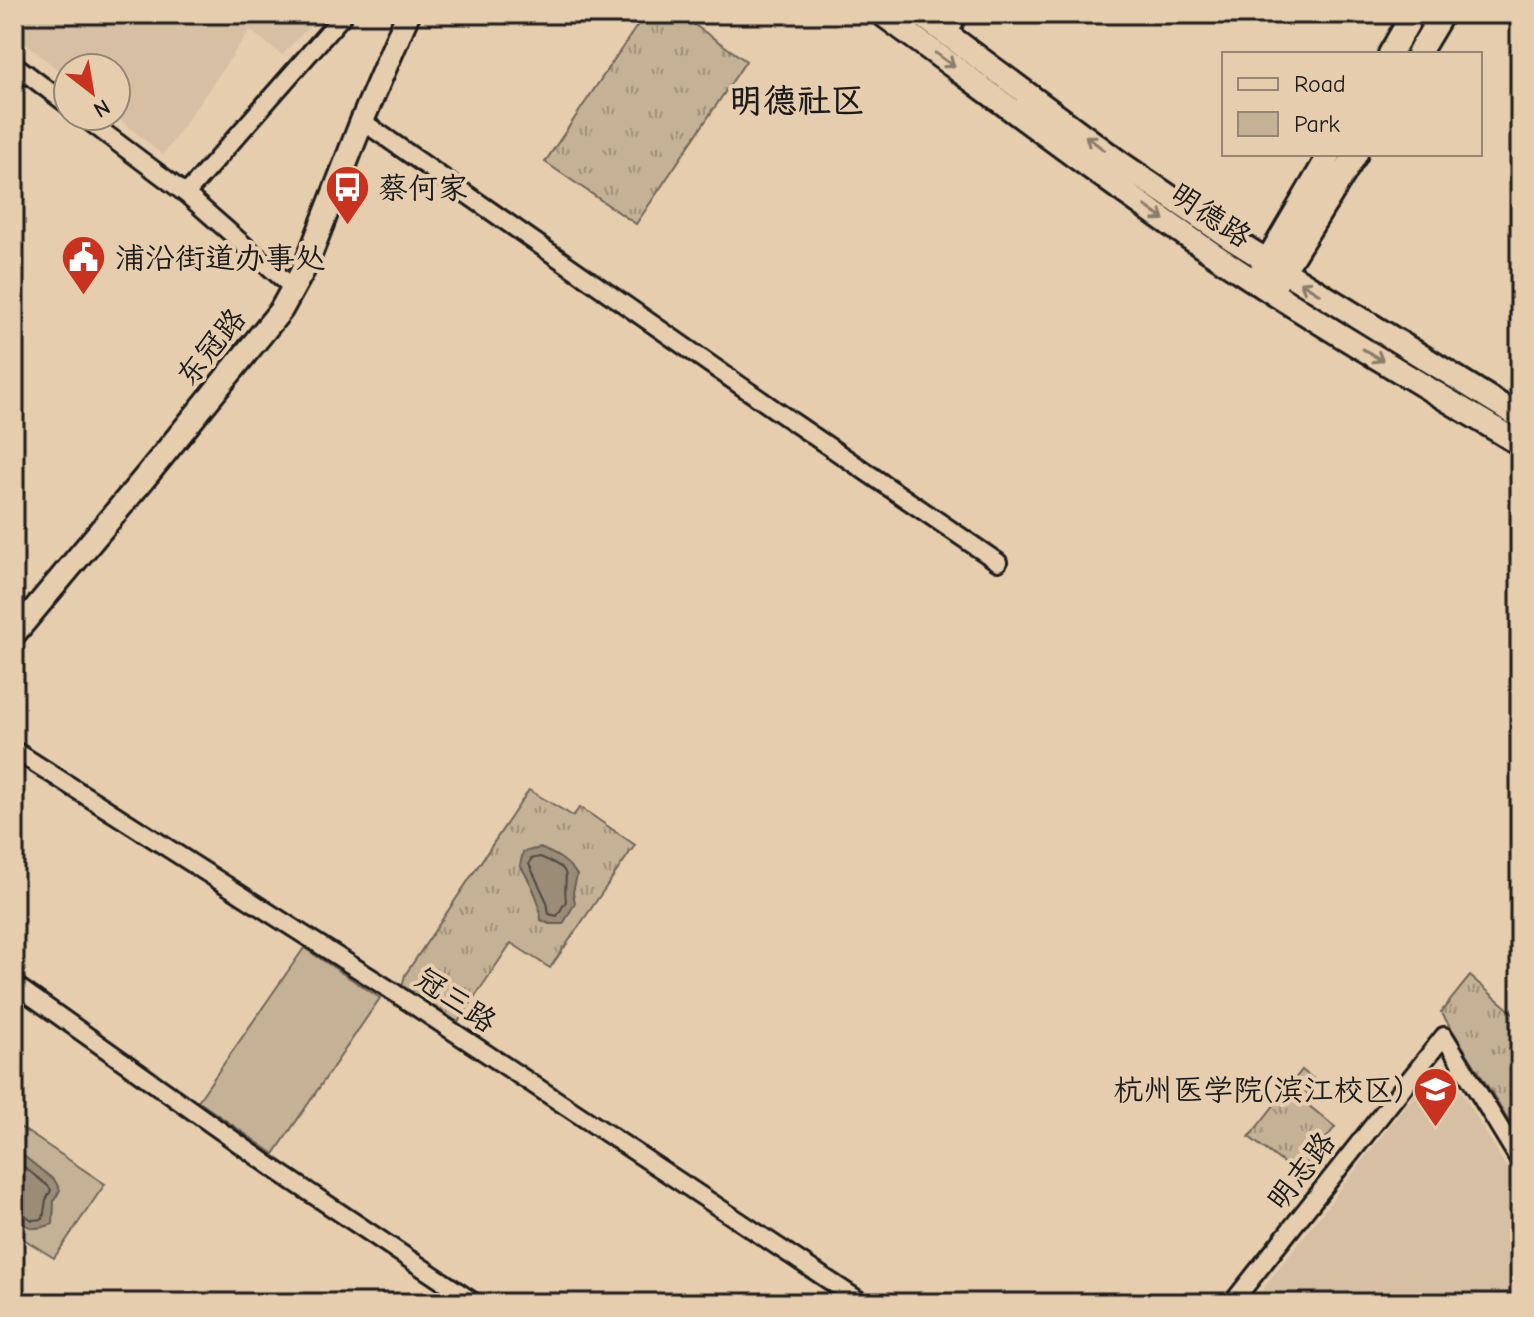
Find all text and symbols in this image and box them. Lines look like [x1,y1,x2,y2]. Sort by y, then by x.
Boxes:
one-way arrow [934,51,955,68]
north arrow [52,52,132,132]
legend [1222,52,1482,156]
text: Road [1294,70,1346,98]
district label: 明德社区 [729,81,865,121]
text: N [89,93,115,123]
text: Park [1294,110,1340,138]
one-way arrow [1085,135,1106,152]
bus stop icon: 蔡何家 [323,164,371,227]
place label: 蔡何家 [378,171,468,206]
street label: 明德路 [1164,176,1258,255]
one-way arrow [1144,205,1165,222]
public building icon: 浦沿街道办事处 [60,234,108,297]
place label: 浦沿街道办事处 [115,241,325,276]
one-way arrow [1300,280,1322,297]
street label: 东冠路 [169,301,253,393]
one-way arrow [1361,347,1384,363]
street label: 冠三路 [409,961,503,1040]
school or university icon: 杭州医学院(滨江校区) [1411,1066,1459,1129]
place label: 杭州医学院(滨江校区) [1113,1073,1404,1108]
street label: 明志路 [1260,1125,1343,1218]

